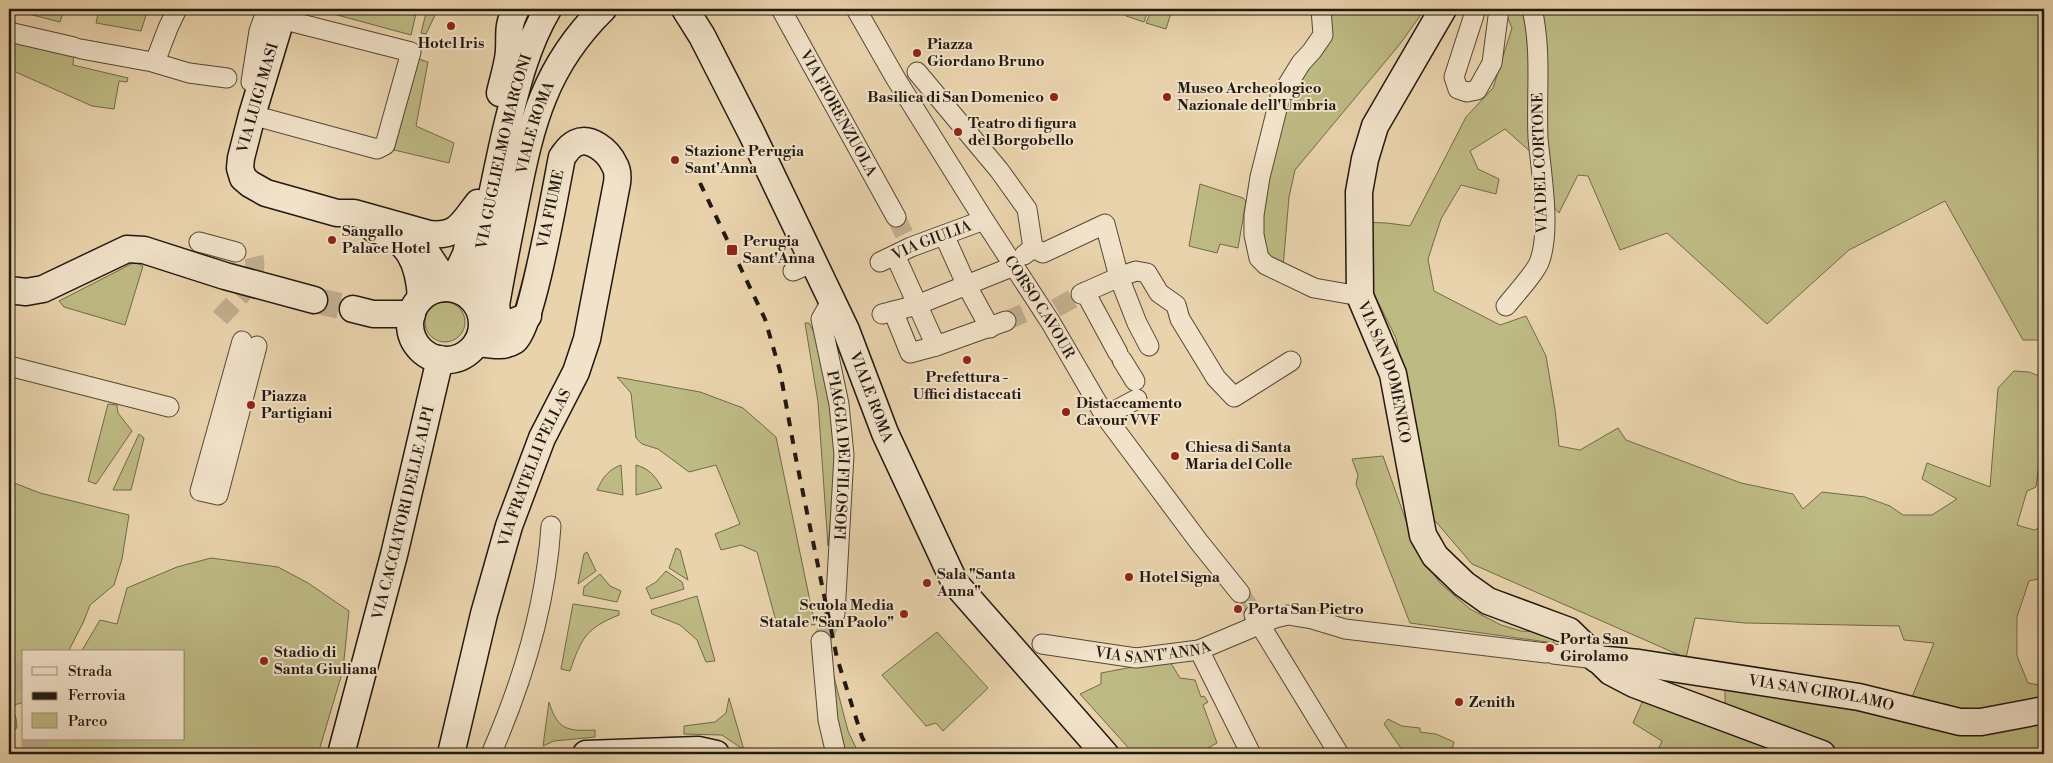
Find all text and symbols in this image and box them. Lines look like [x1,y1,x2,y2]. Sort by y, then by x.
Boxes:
marker: Hotel Iris [445,20,457,32]
place label: Hotel Iris [418,34,484,53]
place label: Piazza Giordano Bruno [927,35,1045,71]
street label: VIA LUIGI MASI [233,40,283,156]
street label: VIA FIORENZUOLA [796,46,881,180]
marker: Piazza Giordano Bruno [911,47,923,59]
street label: VIA GUGLIELMO MARCONI [472,51,536,252]
street label: VIALE ROMA [512,78,559,176]
place label: Museo Archeologico Nazionale dell'Umbria [1177,79,1337,115]
place label: Basilica di San Domenico [867,88,1044,107]
marker: Basilica di San Domenico [1048,91,1060,103]
marker: Museo Archeologico Nazionale dell'Umbria [1161,91,1173,103]
street label: VIA DEL CORTONE [1528,92,1552,235]
place label: Teatro di figura del Borgobello [968,114,1078,150]
marker: Teatro di figura del Borgobello [952,126,964,138]
place label: Stazione Perugia Sant'Anna [685,142,805,178]
marker: Stazione Perugia Sant'Anna [669,154,681,166]
street label: VIA FIUME [533,168,569,251]
street label: VIA GIULIA [888,216,974,265]
place label: Sangallo Palace Hotel [342,222,431,258]
place label: Perugia Sant'Anna [743,232,816,268]
marker: Sangallo Palace Hotel [326,234,338,246]
marker: Perugia Sant'Anna [725,243,739,257]
street label: CORSO CAVOUR [1000,252,1079,362]
street label: VIA SAN DOMENICO [1353,297,1415,445]
street label: VIALE ROMA [845,348,898,446]
marker: Prefettura - Uffici distaccati [961,354,973,366]
place label: Prefettura - Uffici distaccati [913,368,1022,404]
street label: PIAGGIA DEI FILOSOFI [823,369,854,541]
street label: VIA FRATELLI PELLAS [494,385,575,550]
place label: Piazza Partigiani [261,387,333,423]
place label: Distaccamento Cavour VVF [1076,394,1182,430]
marker: Piazza Partigiani [245,399,257,411]
street label: VIA CACCIATORI DELLE ALPI [367,404,438,623]
marker: Distaccamento Cavour VVF [1060,406,1072,418]
place label: Chiesa di Santa Maria del Colle [1185,438,1292,474]
marker: Chiesa di Santa Maria del Colle [1169,450,1181,462]
place label: Sala "Santa Anna" [936,565,1016,601]
place label: Hotel Signa [1139,568,1221,587]
marker: Hotel Signa [1123,571,1135,583]
marker: Sala "Santa Anna" [921,577,933,589]
place label: Scuola Media Statale "San Paolo" [760,596,895,632]
place label: Porta San Pietro [1248,600,1364,619]
marker: Porta San Pietro [1232,603,1244,615]
marker: Scuola Media Statale "San Paolo" [898,608,910,620]
place label: Porta San Girolamo [1560,630,1629,666]
street label: VIA SANT'ANNA [1093,636,1214,668]
marker: Porta San Girolamo [1544,642,1556,654]
place label: Stadio di Santa Giuliana [274,643,378,679]
legend [22,650,185,740]
marker: Stadio di Santa Giuliana [258,655,270,667]
text: Strada [68,662,112,681]
street label: VIA SAN GIROLAMO [1746,670,1896,715]
text: Ferrovia [68,686,126,705]
place label: Zenith [1469,693,1516,712]
marker: Zenith [1453,696,1465,708]
text: Parco [68,712,107,731]

